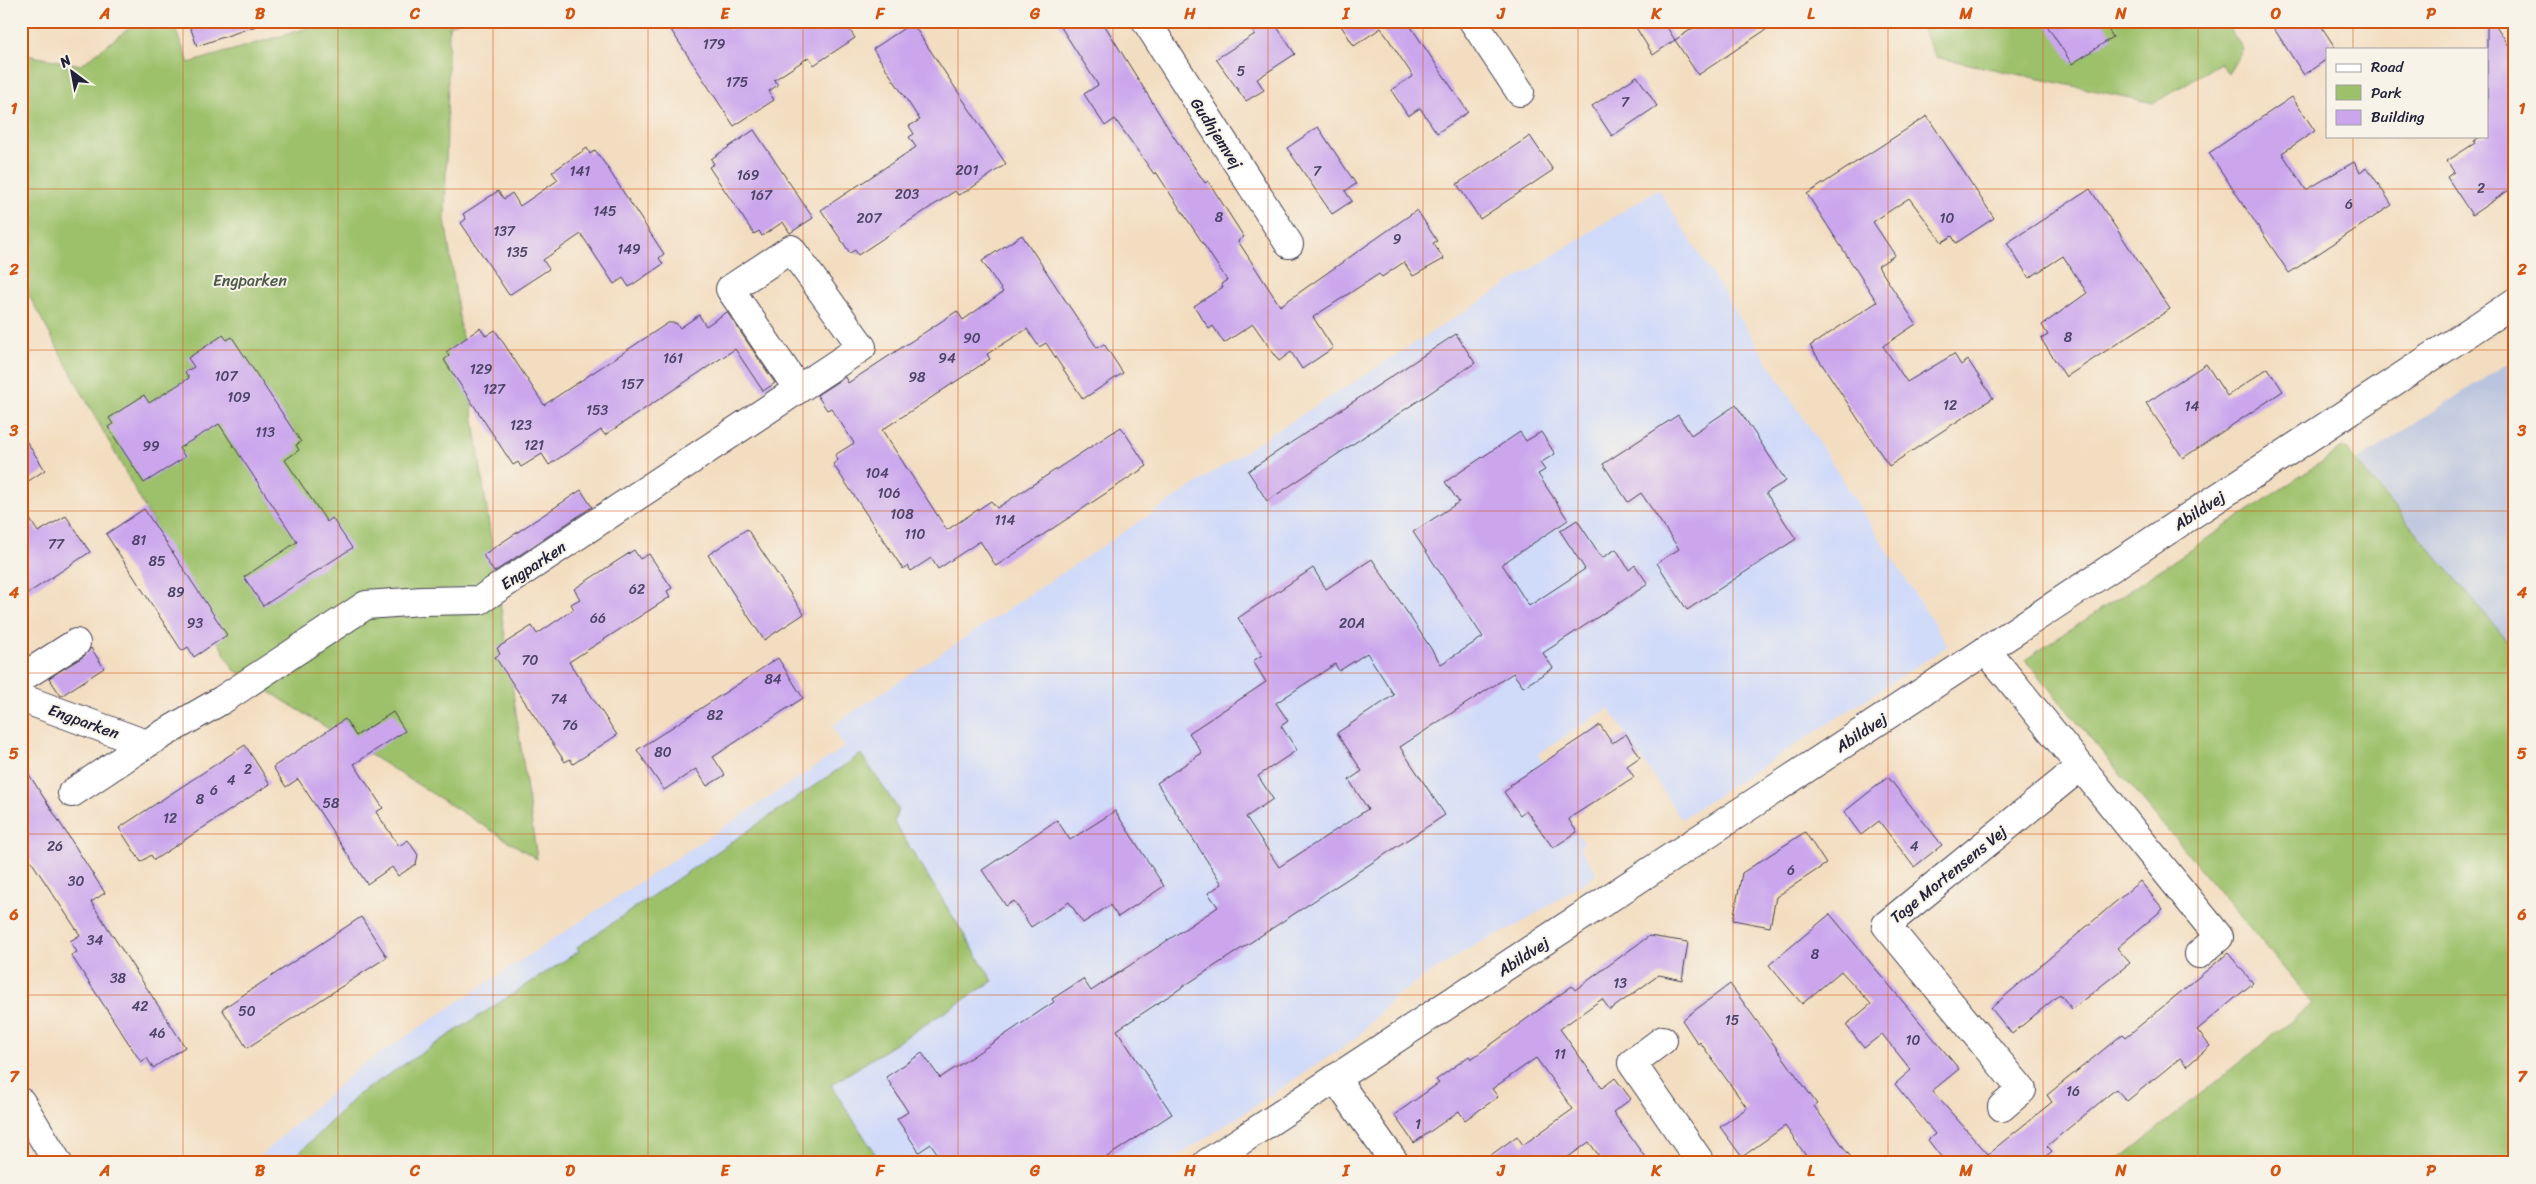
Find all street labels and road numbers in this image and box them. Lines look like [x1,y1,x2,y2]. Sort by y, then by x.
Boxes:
street label: Gudhjemvej [1183,92,1251,176]
street label: Abildvej [2166,482,2232,539]
street label: Engparken [494,533,572,598]
street label: Engparken [44,695,124,748]
street label: Abildvej [1828,704,1894,761]
street label: Tage Mortensens Vej [1883,817,2014,931]
street label: Abildvej [1490,928,1556,985]

